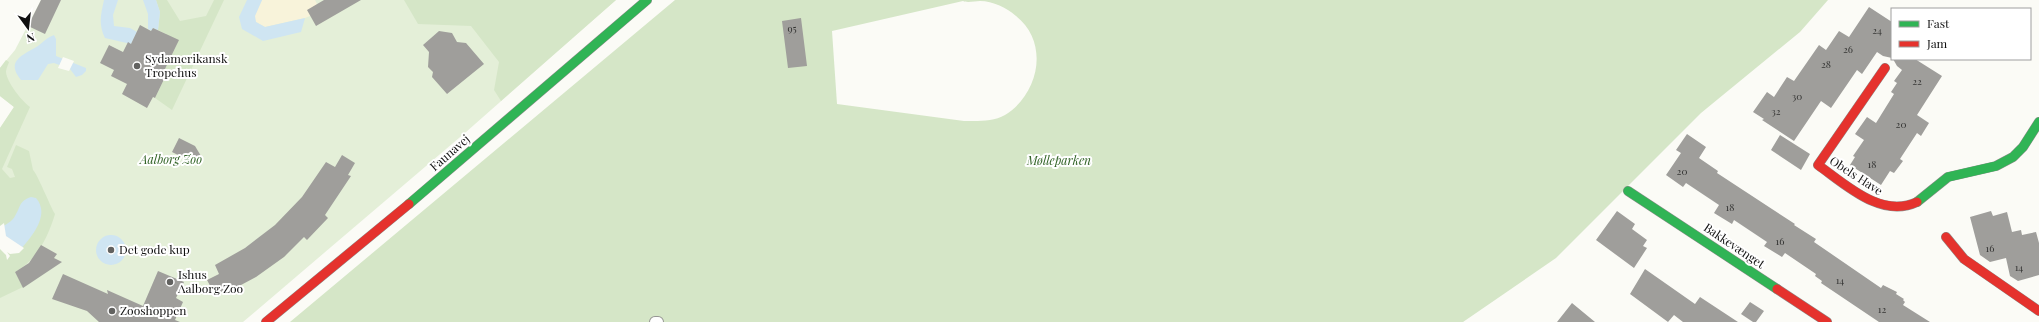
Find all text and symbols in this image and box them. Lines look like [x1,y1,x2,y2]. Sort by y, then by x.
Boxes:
north arrow [8,8,48,48]
legend [1891,8,2031,60]
text: Fast [1927,15,1950,31]
house number: 95 [787,21,797,35]
house number: 24 [1872,23,1882,37]
text: N [25,30,36,46]
text: Jam [1926,35,1948,51]
house number: 26 [1843,42,1853,56]
place label: Sydamerikansk Tropehus [145,50,228,80]
house number: 28 [1821,57,1831,71]
marker: Sydamerikansk Tropehus [132,61,142,71]
house number: 22 [1912,74,1922,88]
house number: 30 [1792,89,1802,103]
house number: 32 [1771,104,1781,118]
house number: 20 [1896,117,1906,131]
street label: Faunavej [426,131,473,174]
park label: Aalborg Zoo [138,151,202,167]
park label: Mølleparken [1026,152,1091,168]
street label: Obels Have [1827,152,1886,198]
house number: 18 [1868,157,1876,171]
house number: 20 [1677,164,1687,178]
house number: 18 [1726,200,1734,214]
street label: Bakkevænget [1701,219,1769,272]
house number: 16 [1776,234,1784,248]
place label: Det gode kup [119,241,190,257]
house number: 16 [1986,241,1994,255]
marker: Det gode kup [106,245,116,255]
house number: 14 [2015,260,2023,274]
place label: Ishus Aalborg Zoo [177,266,244,296]
house number: 14 [1836,273,1844,287]
marker: Ishus Aalborg Zoo [165,277,175,287]
place label: Zooshoppen [120,302,186,318]
house number: 12 [1878,302,1886,316]
marker: Zooshoppen [107,306,117,316]

